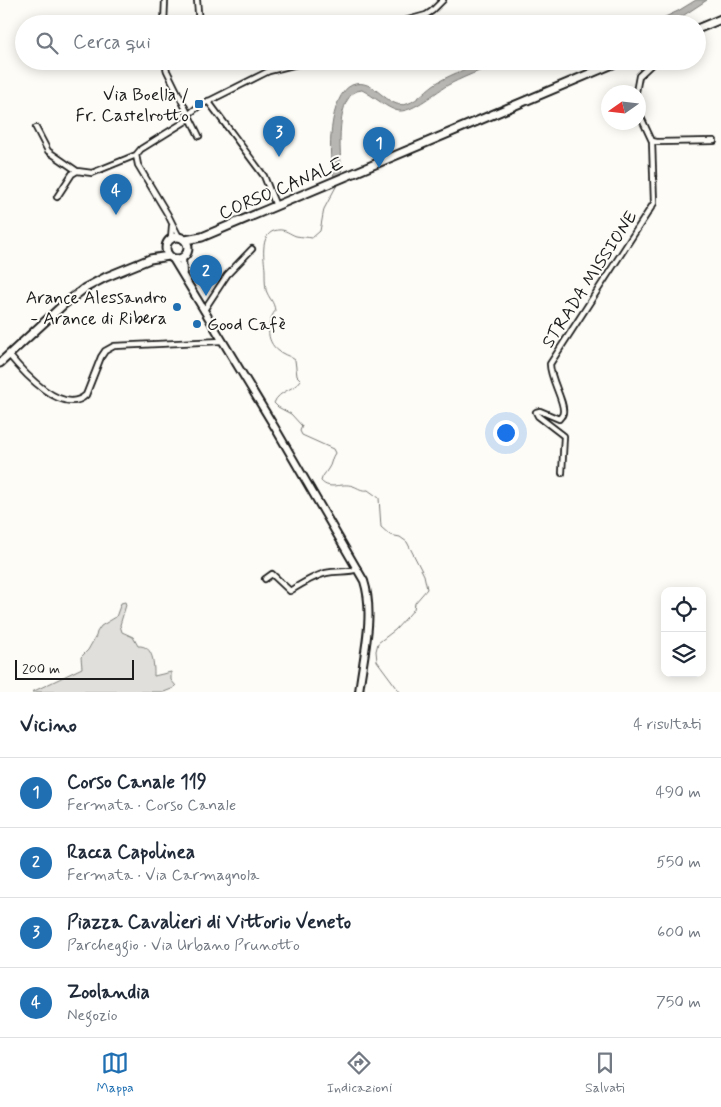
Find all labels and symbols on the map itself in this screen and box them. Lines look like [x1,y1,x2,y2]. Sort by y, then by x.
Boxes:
place label: Via Boella / Fr. Castelrotto [76,83,189,128]
north arrow [601,85,646,130]
marker: Via Boella / Fr. Castelrotto [193,98,205,110]
pin: 3 [263,116,295,157]
pin: 1 [363,127,395,168]
street label: CORSO CANALE [215,152,348,226]
pin: 4 [100,174,132,215]
street label: STRADA MISSIONE [536,206,643,353]
pin: 2 [190,255,222,296]
place label: Arance Alessandro - Arance di Ribera [26,286,167,331]
marker: Arance Alessandro - Arance di Ribera [171,301,183,313]
place label: Good Cafè [207,313,285,337]
marker: Good Cafè [191,318,203,330]
your location [493,420,519,446]
scale bar [15,657,134,680]

